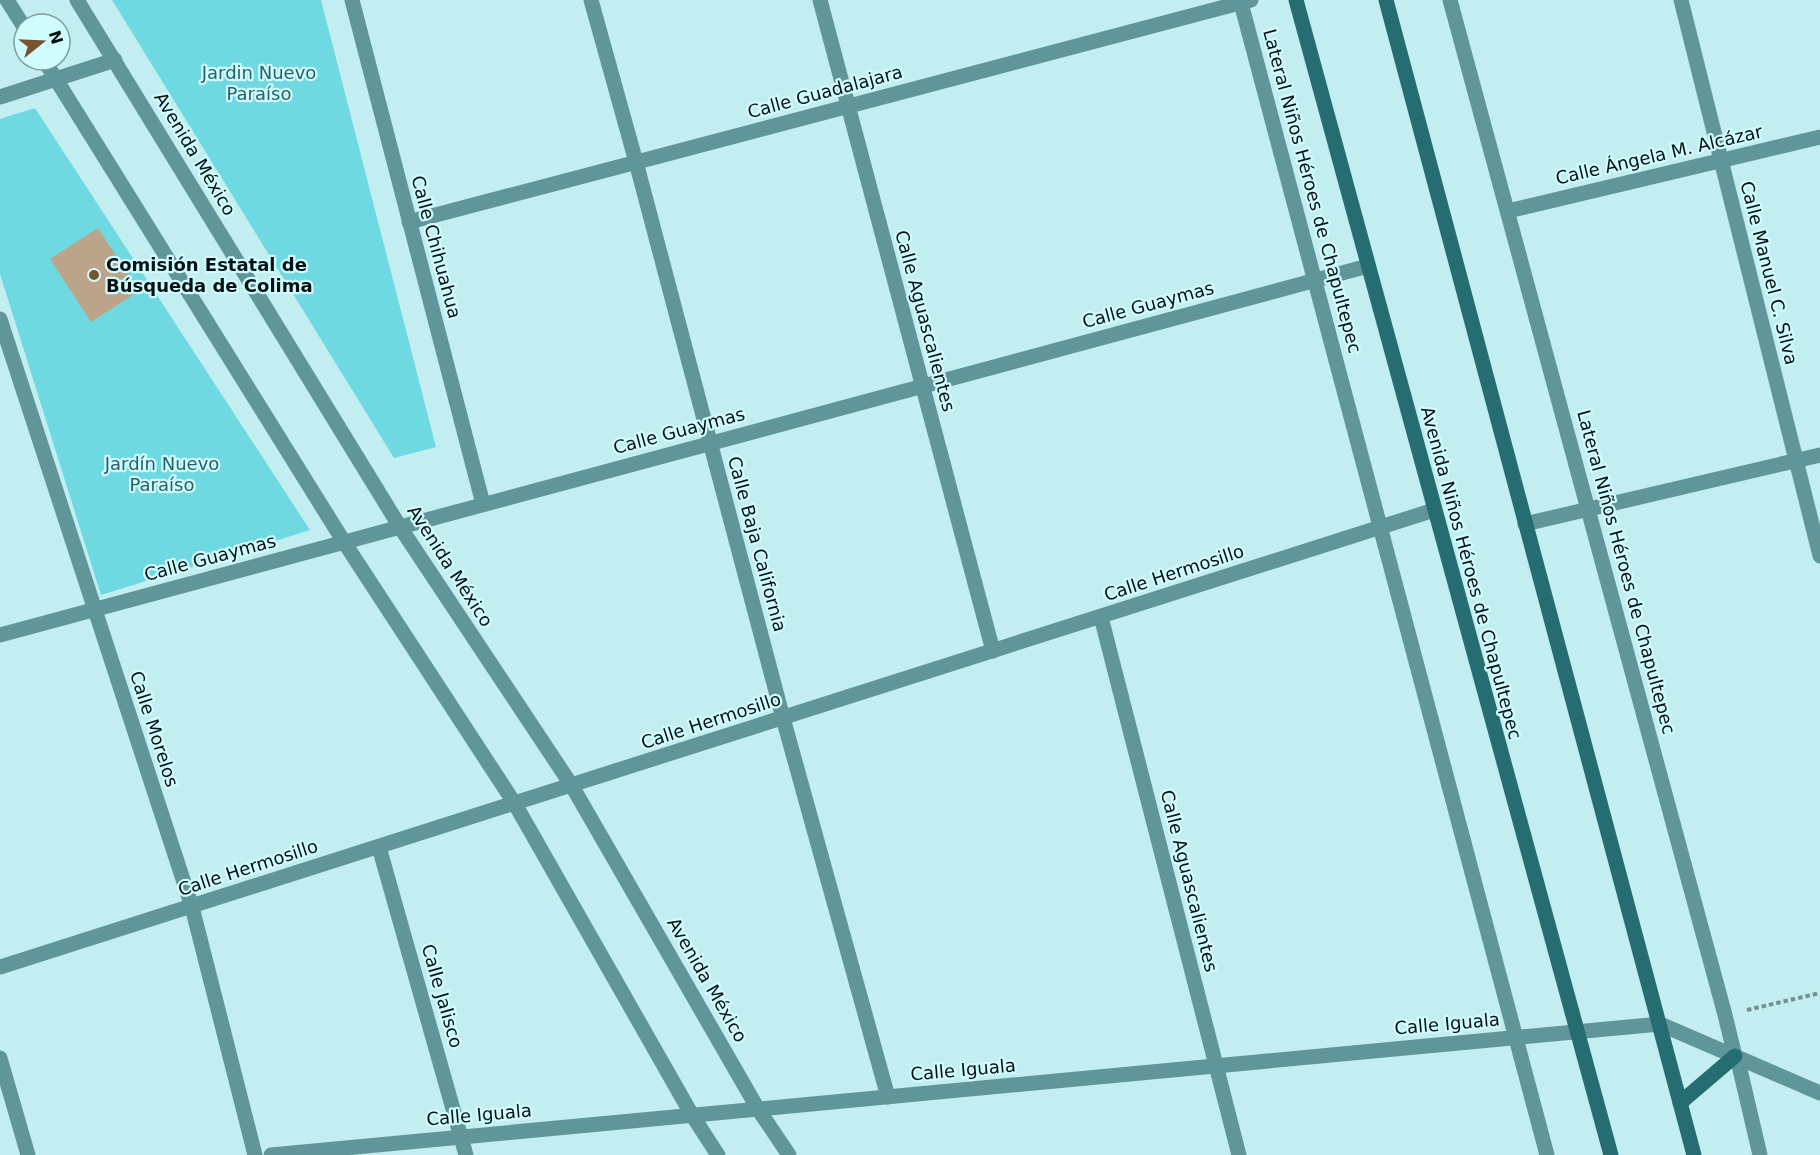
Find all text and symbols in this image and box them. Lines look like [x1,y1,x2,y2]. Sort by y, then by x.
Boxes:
north arrow [12,12,72,72]
street label: Lateral Niños Héroes de Chapultepec [1259,26,1366,355]
text: N [45,28,67,47]
street label: Calle Guadalajara [745,61,905,122]
park label: Jardin Nuevo Paraíso [201,62,316,104]
street label: Avenida México [150,88,241,219]
street label: Calle Ángela M. Alcázar [1554,120,1765,189]
street label: Calle Chihuahua [407,173,466,321]
street label: Calle Manuel C. Silva [1736,179,1802,367]
street label: Calle Aguascalientes [891,228,960,414]
place label: Comisión Estatal de Búsqueda de Colima [106,254,313,296]
marker: Comisión Estatal de Búsqueda de Colima [87,268,101,282]
street label: Calle Guaymas [1080,277,1216,332]
street label: Calle Guaymas [611,403,747,458]
street label: Avenida Niños Héroes de Chapultepec [1417,404,1526,742]
street label: Lateral Niños Héroes de Chapultepec [1573,407,1680,736]
park label: Jardín Nuevo Paraíso [104,453,219,495]
street label: Calle Baja California [724,454,791,634]
street label: Avenida México [403,501,497,630]
street label: Calle Guaymas [142,530,278,585]
street label: Calle Hermosillo [1101,540,1247,605]
street label: Calle Morelos [126,668,183,789]
street label: Calle Hermosillo [638,688,784,753]
street label: Calle Aguascalientes [1157,788,1222,974]
street label: Calle Hermosillo [175,835,321,900]
street label: Avenida México [663,914,752,1046]
street label: Calle Jalisco [418,942,467,1050]
street label: Calle Iguala [1393,1008,1500,1039]
street label: Calle Iguala [909,1054,1016,1085]
street label: Calle Iguala [425,1099,532,1130]

